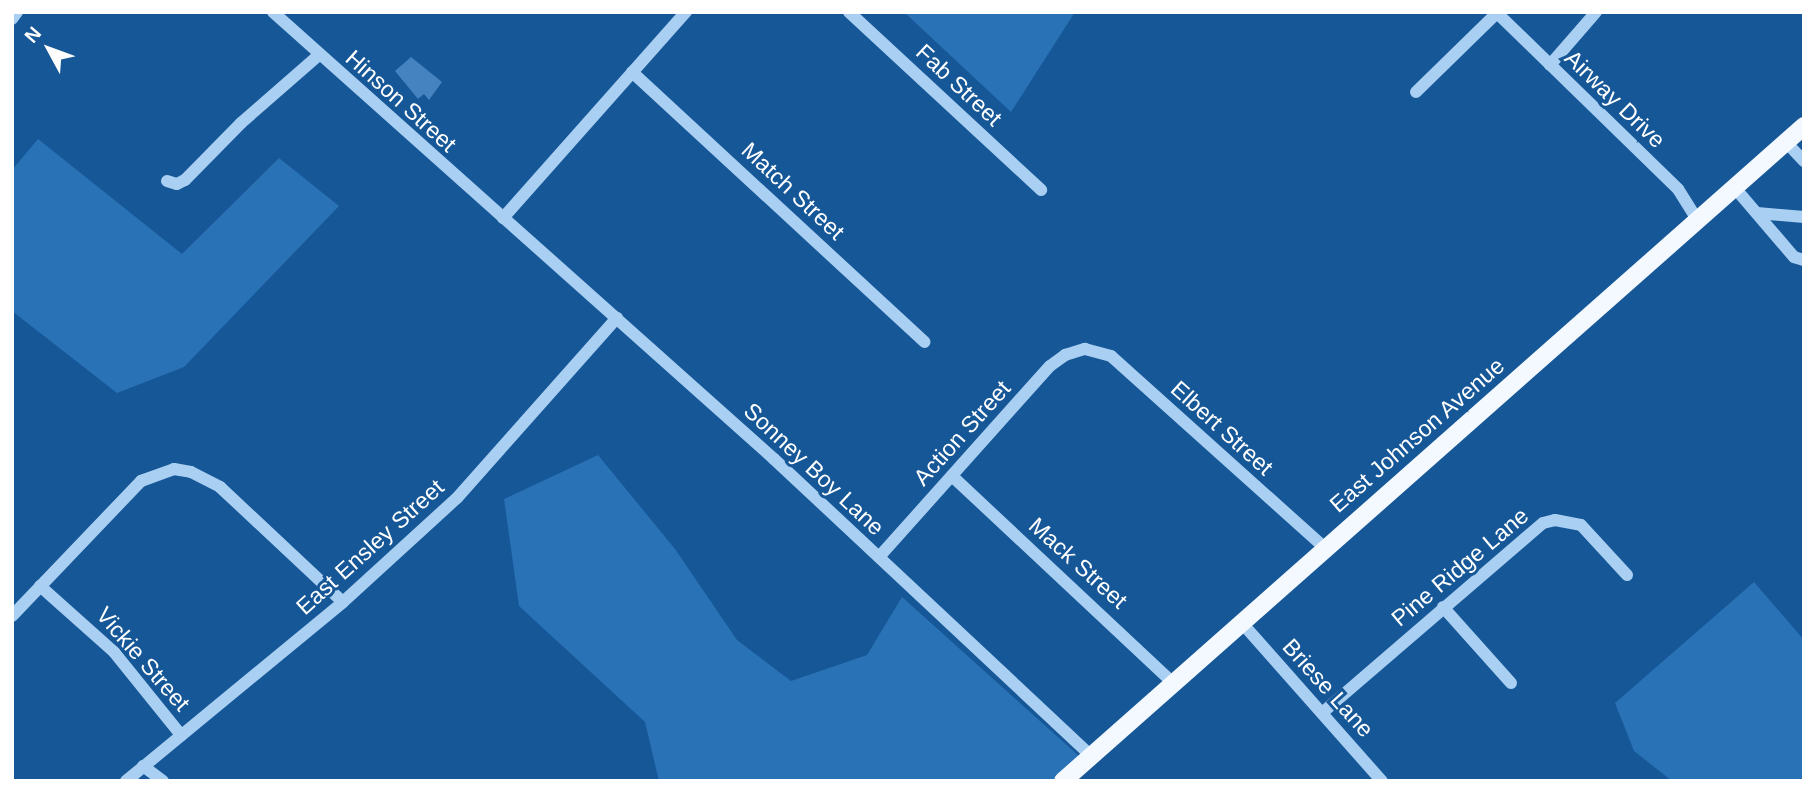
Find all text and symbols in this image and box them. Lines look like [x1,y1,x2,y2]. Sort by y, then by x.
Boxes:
north arrow [14,14,84,84]
text: N [20,23,45,47]
street label: Fab Street [910,38,1008,132]
street label: Hinson Street [340,44,462,158]
street label: Airway Drive [1559,44,1671,154]
street label: Match Street [736,136,850,246]
street label: East Johnson Avenue [1324,351,1510,519]
street label: Action Street [908,375,1016,491]
street label: Elbert Street [1165,375,1279,481]
street label: Sonney Boy Lane [738,397,890,541]
street label: East Ensley Street [290,473,450,621]
street label: Pine Ridge Lane [1386,502,1534,632]
street label: Mack Street [1023,512,1133,614]
street label: Vickie Street [90,601,196,717]
street label: Briese Lane [1277,633,1379,743]

